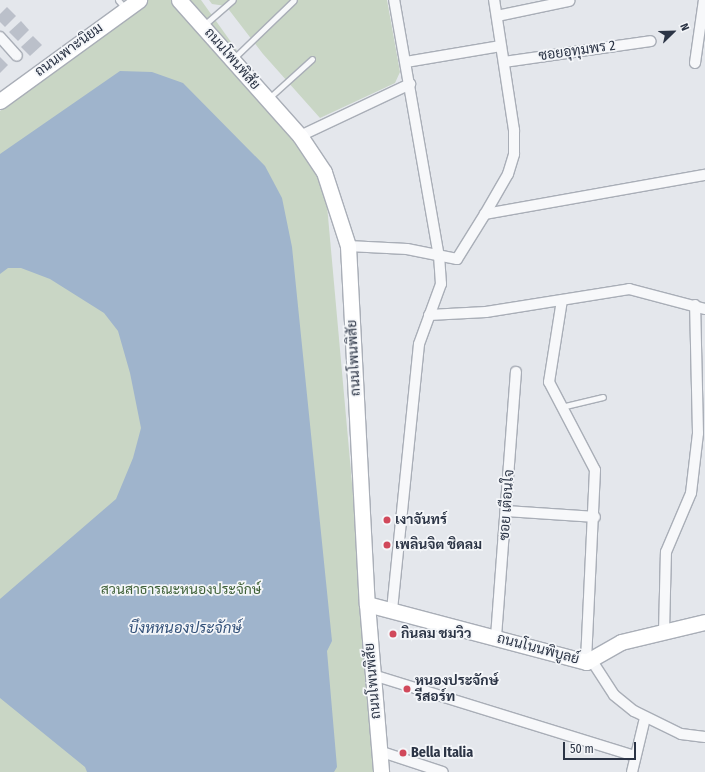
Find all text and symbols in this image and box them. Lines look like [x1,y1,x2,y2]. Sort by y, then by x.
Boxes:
north arrow [653,12,693,52]
street label: ถนนเพาะนิยม [32,20,106,80]
text: N [677,22,692,33]
street label: ถนนโพนพิสัย [201,25,263,93]
street label: ซอยอุทุมพร 2 [538,37,616,65]
street label: ถนนโพนพิสัย [344,319,364,397]
street label: ซอย เตือนใจ [496,469,518,541]
place label: เงาจันทร์ [395,512,447,528]
marker: เงาจันทร์ [382,515,392,525]
place label: เพลินจิต ชิดลม [395,537,482,553]
marker: เพลินจิต ชิดลม [382,540,392,550]
park label: สวนสาธารณะหนองประจักษ์ [101,582,261,598]
water label: บึงหหนองประจักษ์ [129,620,241,638]
place label: กินลม ชมวิว [401,626,471,642]
marker: กินลม ชมวิว [388,629,398,639]
street label: ถนนโนนพิบูลย์ [495,630,581,668]
street label: ถนนโพนพิสัย [361,642,385,720]
place label: หนองประจักษ์ รีสอร์ท [415,673,499,706]
marker: หนองประจักษ์ รีสอร์ท [402,684,412,694]
scale bar [565,734,638,760]
text: 50 m [570,742,594,756]
place label: Bella Italia [411,745,473,761]
marker: Bella Italia [398,748,408,758]

